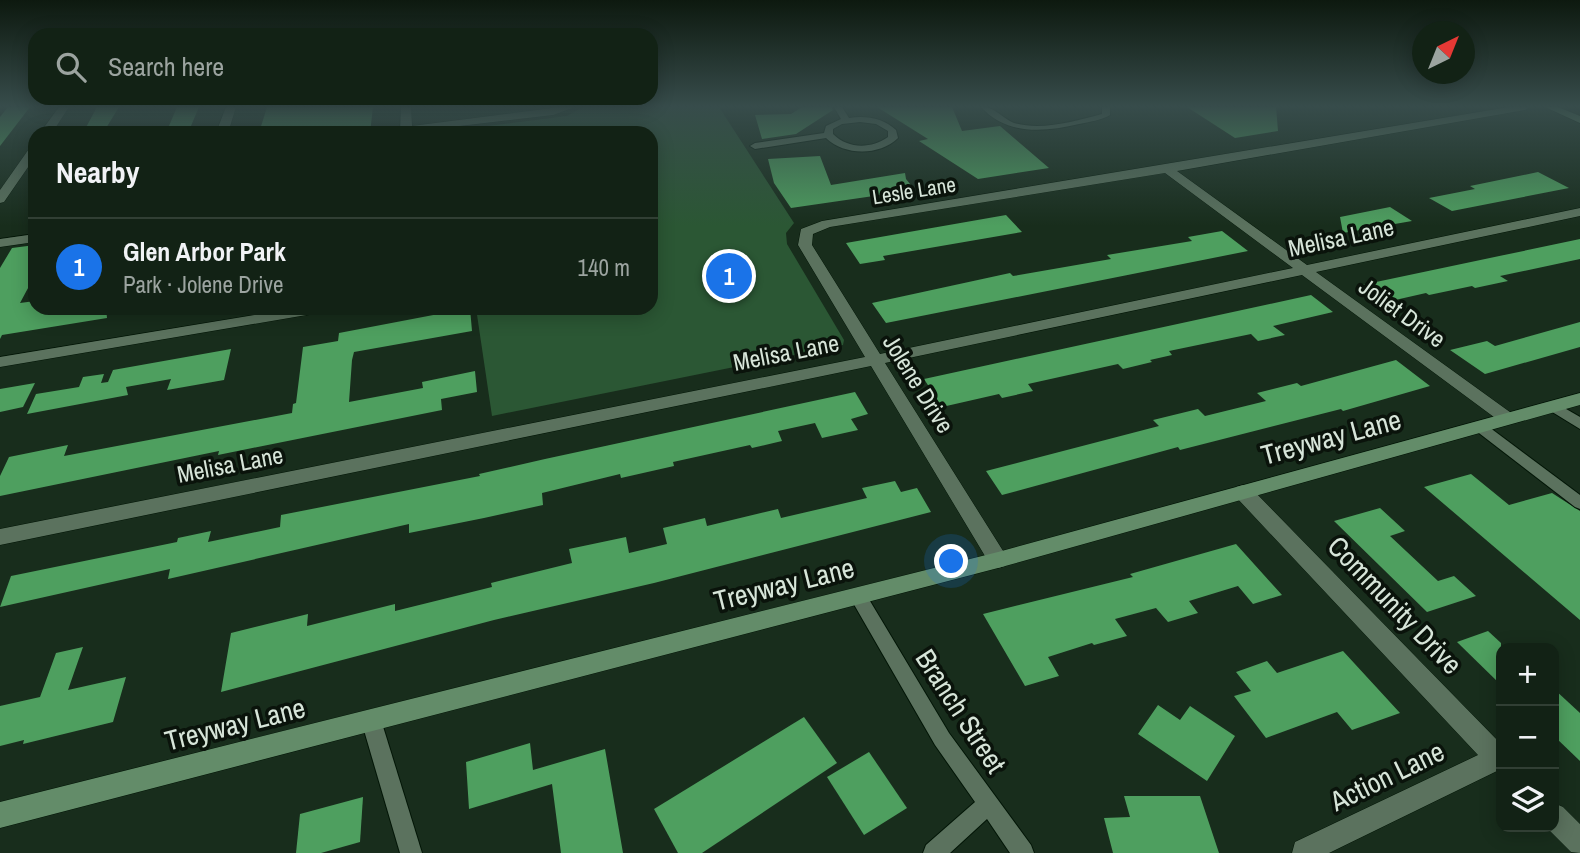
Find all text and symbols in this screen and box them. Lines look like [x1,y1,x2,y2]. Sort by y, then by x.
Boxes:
north arrow [1412,21,1475,84]
search box [28,28,658,105]
icon: search [52,48,90,86]
text: Search here [108,49,224,84]
text: Nearby [56,152,139,192]
street label: Lesle Lane [870,170,958,211]
street label: Melisa Lane [1285,210,1397,264]
text: Glen Arbor Park [123,234,286,269]
pin: 1 [706,250,752,302]
text: 1 [74,252,84,283]
text: 140 m [578,252,630,283]
text: Park · Jolene Drive [123,269,283,300]
street label: Joliet Drive [1353,270,1452,354]
street label: Melisa Lane [730,326,841,378]
street label: Jolene Drive [876,328,962,439]
street label: Treyway Lane [1257,400,1405,474]
street label: Melisa Lane [174,438,285,490]
street label: Community Drive [1319,528,1471,682]
your location [934,544,968,578]
street label: Treyway Lane [710,548,858,620]
street label: Branch Street [907,642,1015,780]
map controls [1496,643,1559,832]
button: + [1496,643,1559,706]
street label: Treyway Lane [161,688,309,760]
button: − [1496,706,1559,769]
street label: Action Lane [1323,732,1450,820]
button: layers [1496,769,1559,832]

